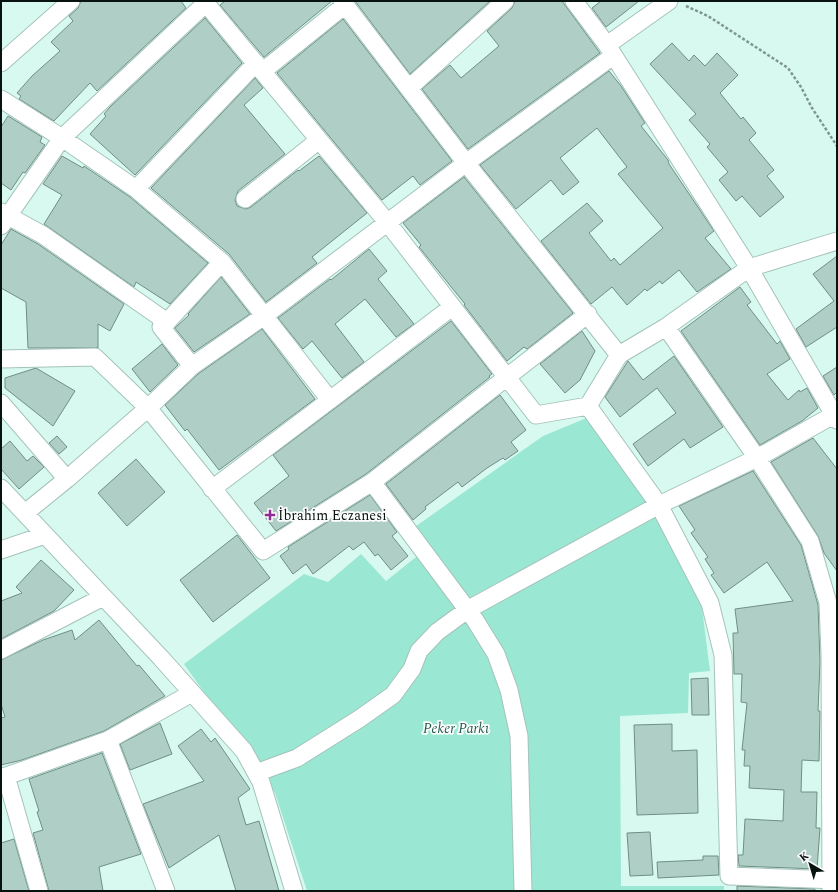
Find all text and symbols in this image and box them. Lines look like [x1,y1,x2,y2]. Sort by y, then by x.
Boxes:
place label: İbrahim Eczanesi [278,505,387,526]
marker: İbrahim Eczanesi [265,510,275,520]
park label: Peker Parkı [423,718,489,739]
north arrow [790,844,830,884]
text: K [796,847,813,866]

